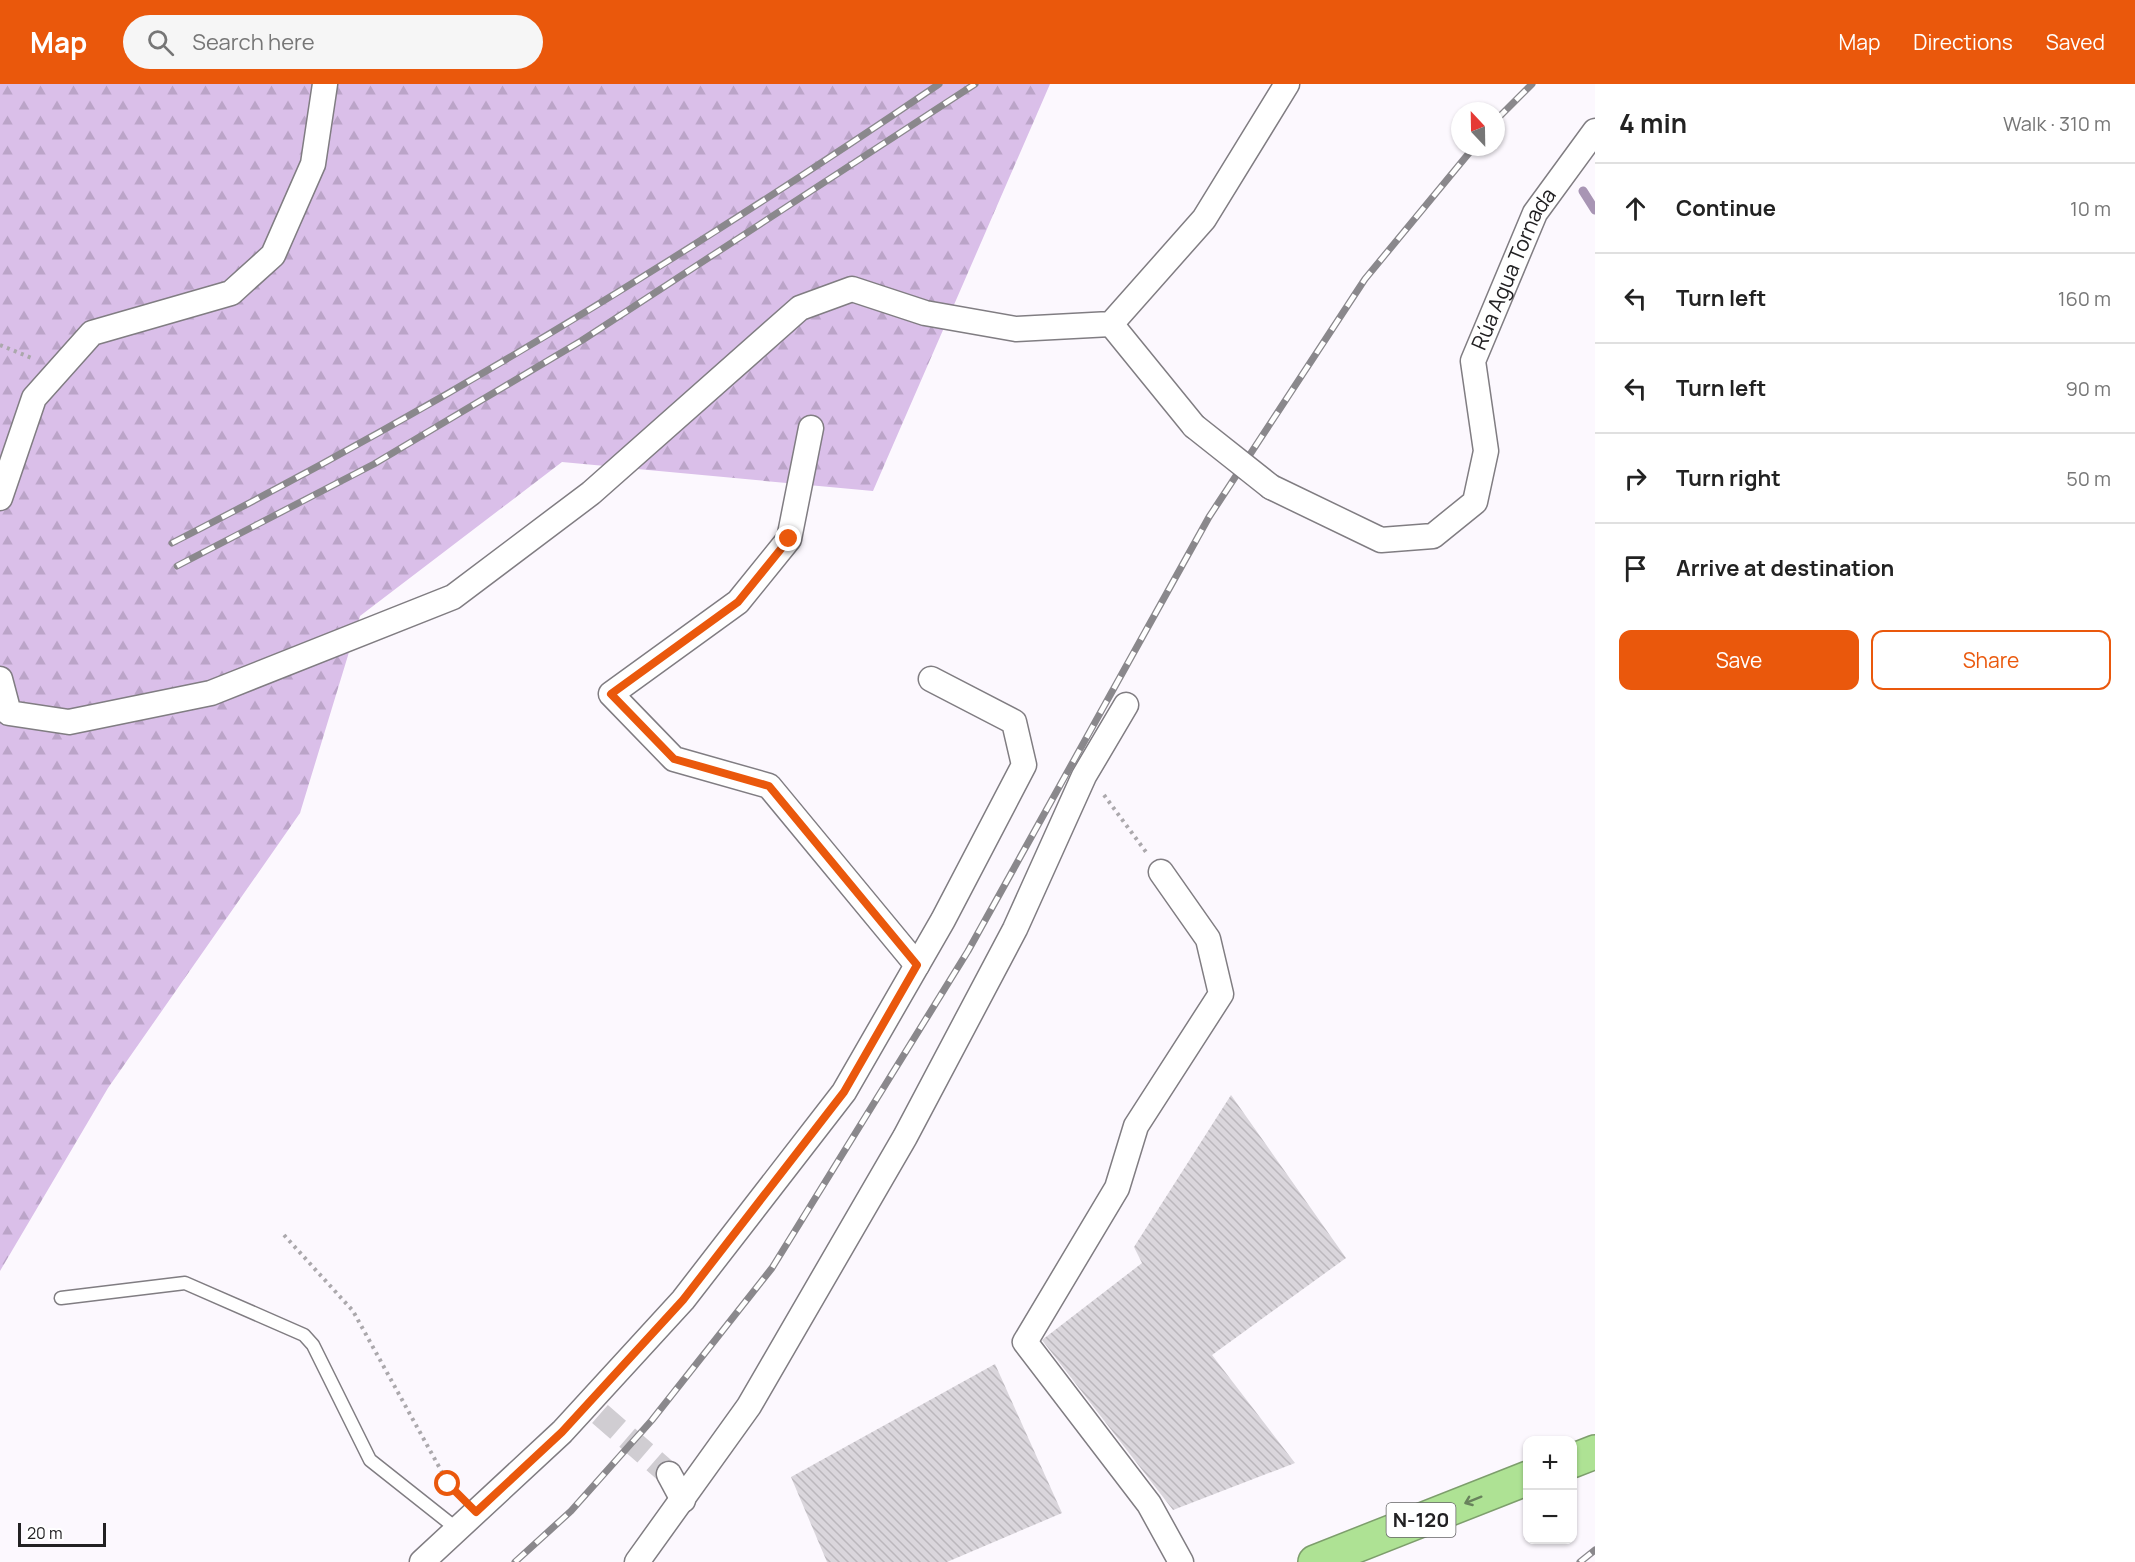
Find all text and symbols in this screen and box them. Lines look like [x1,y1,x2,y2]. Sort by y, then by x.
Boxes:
search box [123,15,543,69]
text: Map [30,23,87,61]
icon: search [144,26,177,59]
text: Search here [192,27,315,57]
text: Map [1839,28,1880,56]
text: Directions [1913,28,2013,56]
text: Saved [2046,28,2105,56]
north arrow [1451,102,1505,156]
text: 4 min [1619,105,1687,141]
text: Walk · 310 m [2003,110,2111,137]
street label: Rúa Agua Tornada [1464,182,1562,354]
icon: ahead [1619,192,1652,225]
text: Continue [1676,193,1776,223]
text: 10 m [2070,195,2111,222]
icon: left [1619,282,1652,315]
text: Turn left [1676,283,1766,313]
text: 160 m [2058,285,2111,312]
icon: left [1619,372,1652,405]
text: Turn left [1676,373,1766,403]
text: 90 m [2065,375,2111,402]
icon: right [1619,462,1652,495]
text: Turn right [1676,463,1781,493]
text: 50 m [2066,465,2111,492]
route end [775,525,801,551]
icon: arrive [1619,552,1652,585]
text: Arrive at destination [1676,553,1894,583]
button: Save [1619,630,1859,690]
button: Share [1871,630,2111,690]
map controls [1523,1436,1577,1544]
button: + [1523,1436,1577,1490]
route start [434,1470,460,1496]
button: − [1523,1490,1577,1544]
one-way arrow [1464,1495,1483,1506]
road number: N-120 [1386,1503,1456,1537]
scale bar [18,1520,106,1548]
text: 20 m [27,1522,63,1544]

